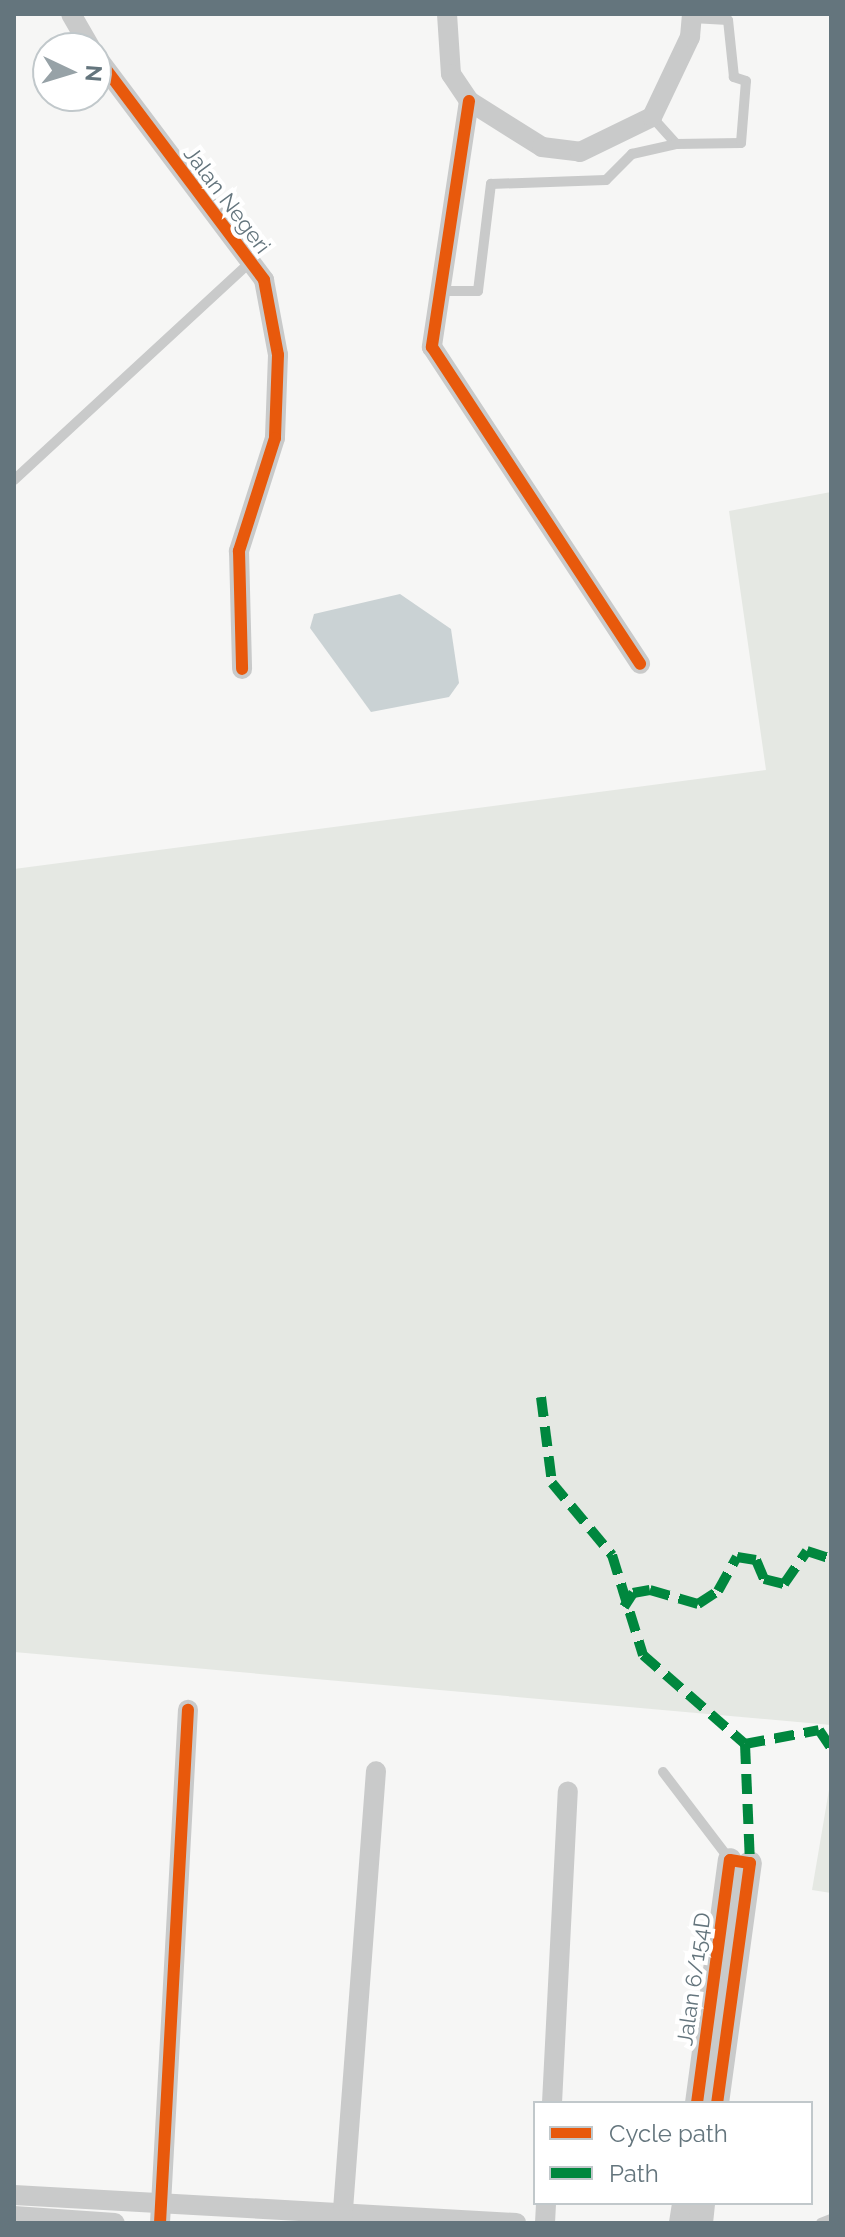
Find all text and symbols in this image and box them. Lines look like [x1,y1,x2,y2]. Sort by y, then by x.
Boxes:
north arrow [32,32,112,112]
text: N [80,64,108,83]
street label: Jalan Negeri [178,141,276,259]
street label: Jalan 6/154D [672,1911,716,2047]
legend [533,2101,813,2205]
text: Cycle path [609,2119,728,2148]
text: Path [609,2159,659,2188]

